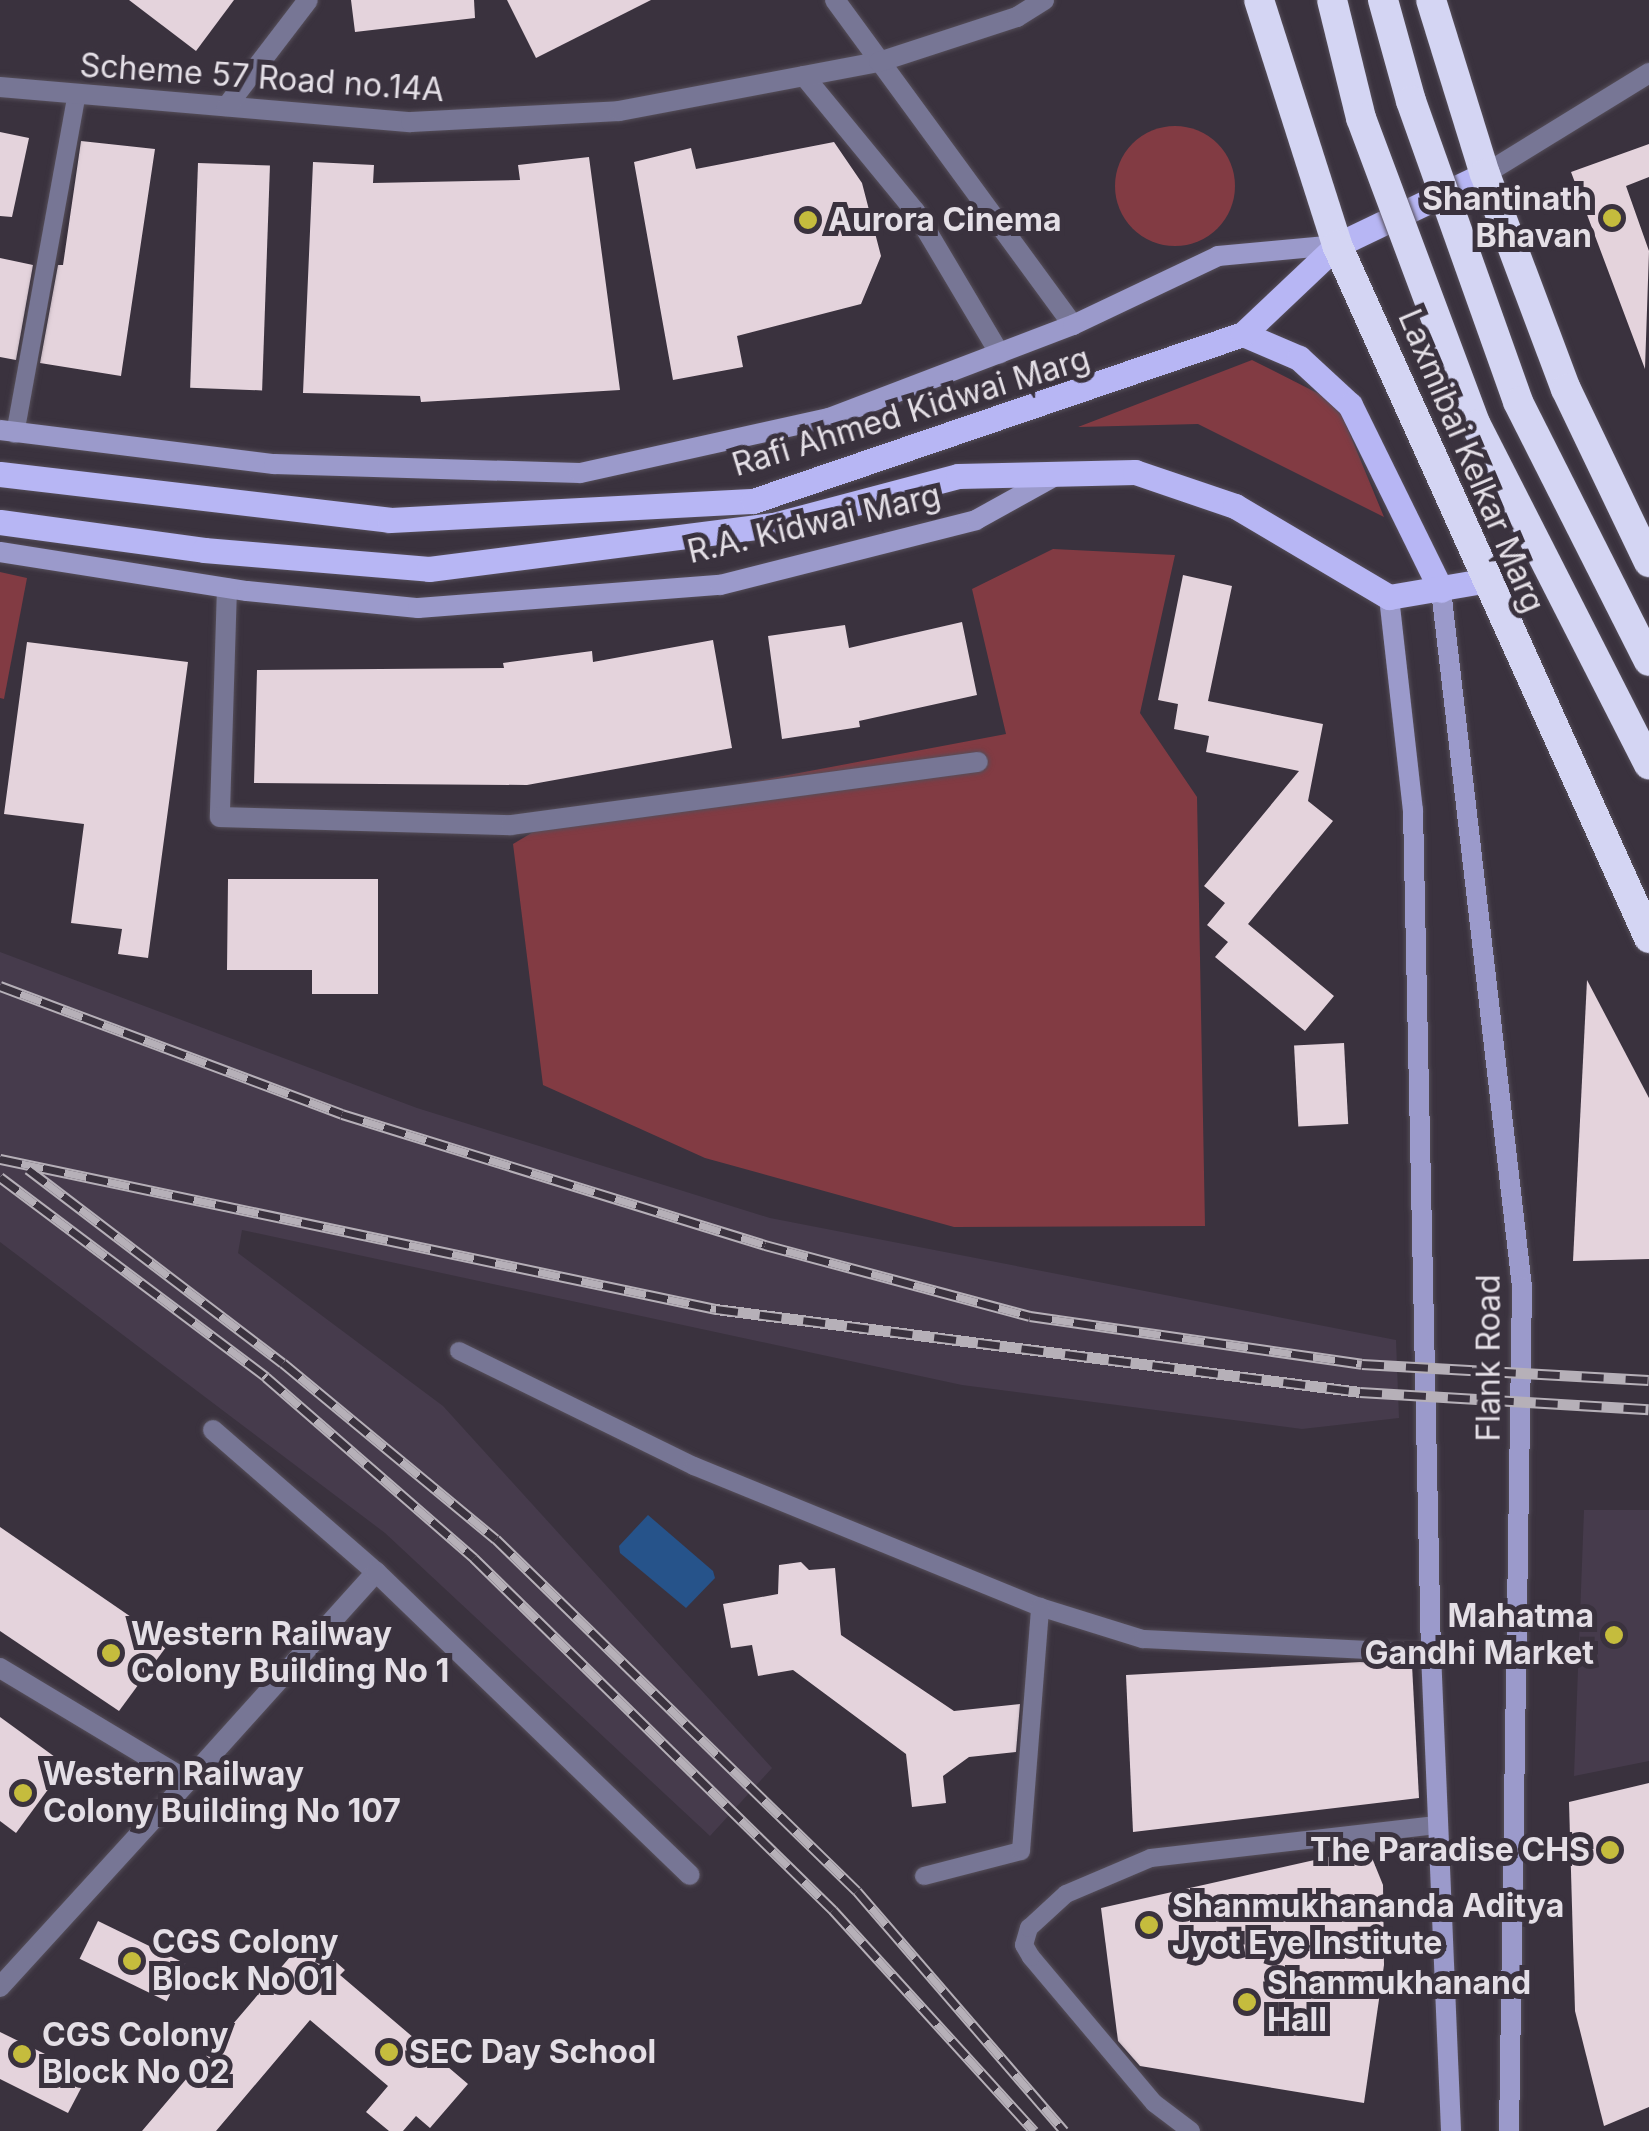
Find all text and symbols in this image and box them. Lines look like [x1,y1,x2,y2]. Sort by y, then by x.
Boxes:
street label: Scheme 57 Road no.14A [79,46,445,110]
place label: Shantinath Bhavan [1422,181,1592,256]
place label: Aurora Cinema [828,201,1062,239]
marker: Shantinath Bhavan [1601,207,1623,229]
marker: Aurora Cinema [797,209,819,231]
street label: Laxmibai Kelkar Marg [1390,304,1552,618]
street label: Rafi Ahmed Kidwai Marg [728,339,1094,485]
street label: R.A. Kidwai Marg [684,476,944,572]
street label: Flank Road [1470,1274,1508,1442]
place label: Mahatma Gandhi Market [1365,1598,1594,1673]
place label: Western Railway Colony Building No 1 [131,1616,449,1691]
marker: Mahatma Gandhi Market [1603,1624,1625,1646]
marker: Western Railway Colony Building No 1 [100,1642,122,1664]
place label: Western Railway Colony Building No 107 [43,1756,401,1831]
marker: Western Railway Colony Building No 107 [12,1782,34,1804]
place label: The Paradise CHS [1310,1831,1590,1869]
marker: The Paradise CHS [1599,1839,1621,1861]
place label: Shanmukhananda Aditya Jyot Eye Institute [1172,1888,1564,1963]
marker: Shanmukhananda Aditya Jyot Eye Institute [1136,1912,1162,1938]
place label: CGS Colony Block No 01 [152,1924,338,1999]
marker: CGS Colony Block No 01 [121,1950,143,1972]
place label: Shanmukhanand Hall [1267,1965,1531,2040]
marker: Shanmukhanand Hall [1236,1991,1258,2013]
place label: CGS Colony Block No 02 [42,2017,230,2092]
place label: SEC Day School [409,2033,656,2071]
marker: SEC Day School [378,2041,400,2063]
marker: CGS Colony Block No 02 [11,2043,33,2065]

